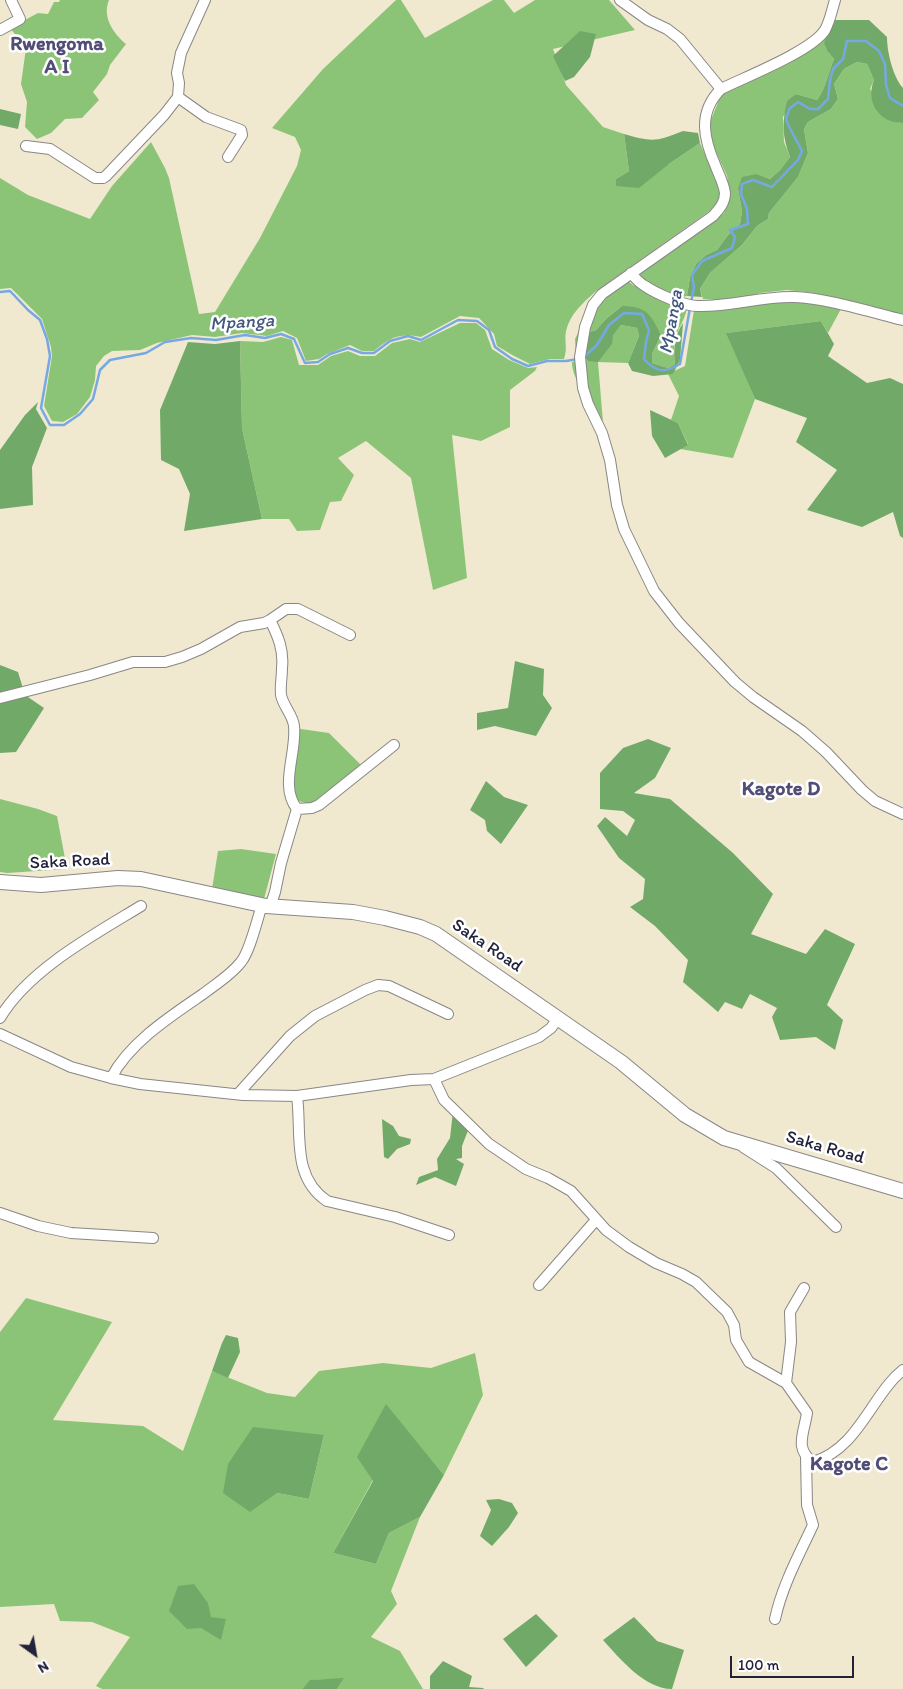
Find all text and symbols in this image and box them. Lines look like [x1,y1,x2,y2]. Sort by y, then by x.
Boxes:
district label: Rwengoma A I [10,33,104,80]
water label: Mpanga [655,288,689,356]
water label: Mpanga [209,310,275,336]
district label: Kagote D [742,778,820,802]
street label: Saka Road [29,849,111,875]
street label: Saka Road [448,915,526,977]
street label: Saka Road [783,1127,867,1169]
district label: Kagote C [810,1453,888,1477]
north arrow [10,1629,60,1679]
scale bar [733,1646,857,1678]
text: 100 m [738,1656,779,1674]
text: N [35,1657,52,1677]

